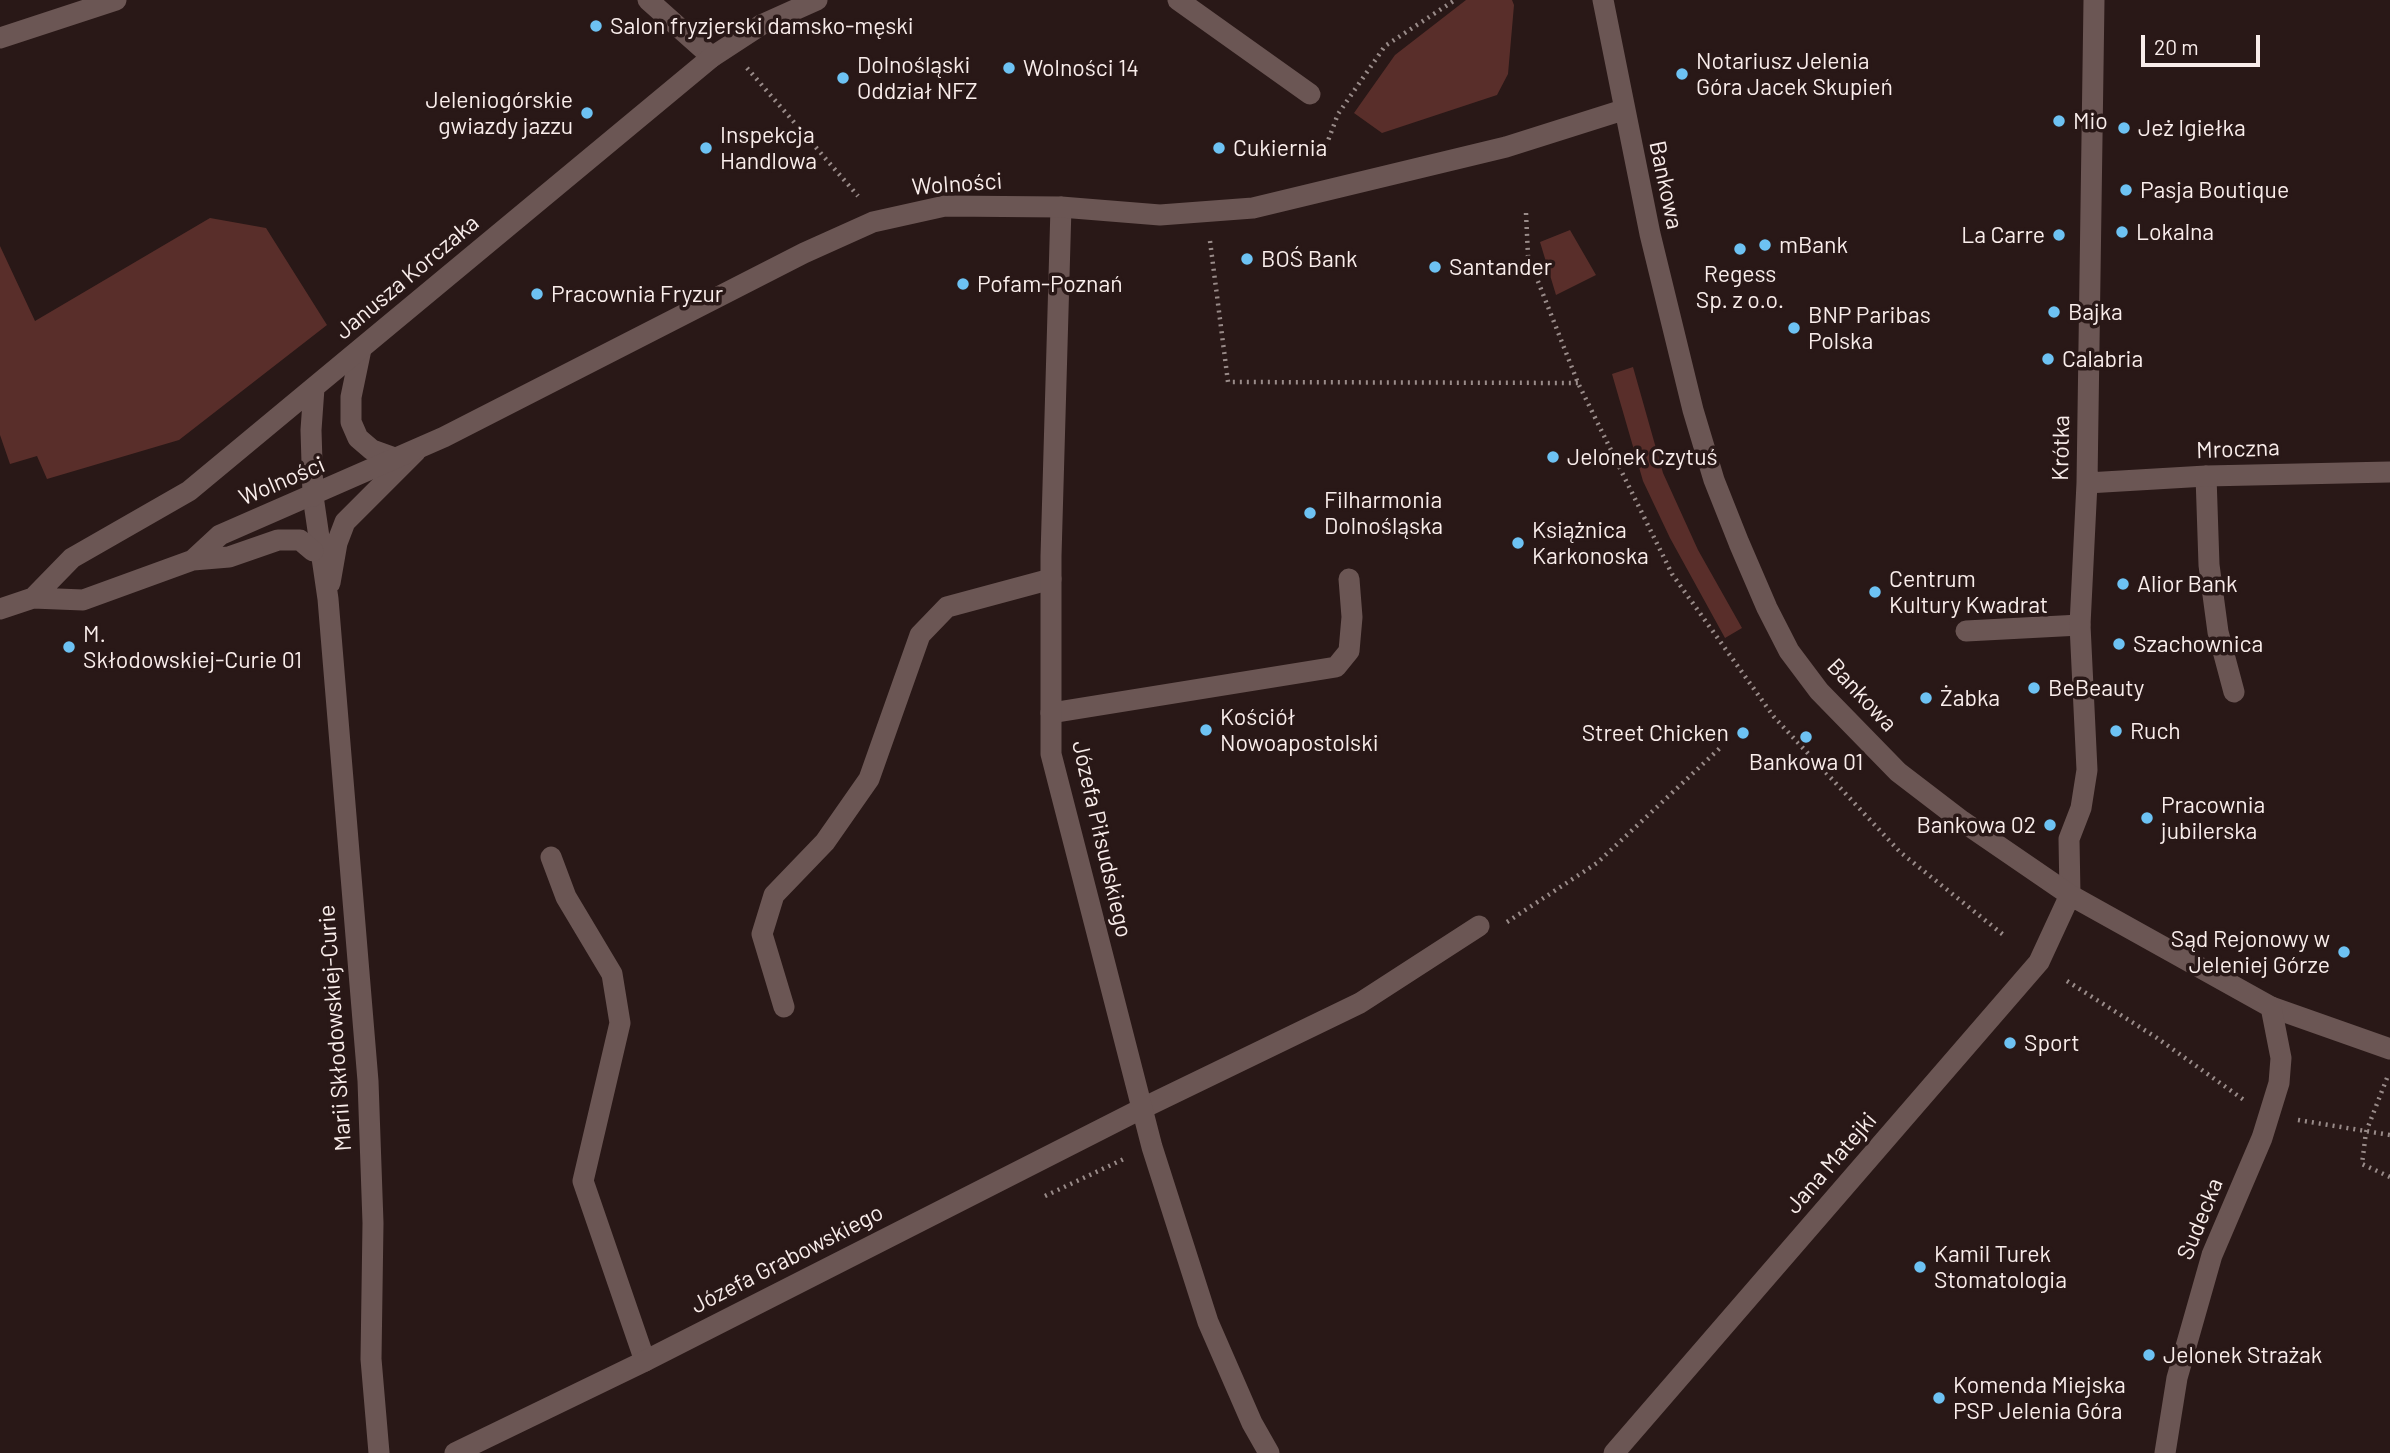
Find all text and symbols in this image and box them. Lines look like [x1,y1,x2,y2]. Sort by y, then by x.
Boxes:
place label: Salon fryzjerski damsko-męski [610,12,914,40]
marker: Salon fryzjerski damsko-męski [588,18,604,34]
scale bar [2145,21,2264,65]
text: 20 m [2154,34,2199,59]
place label: Notariusz Jelenia Góra Jacek Skupień [1696,47,1893,101]
place label: Dolnośląski Oddział NFZ [857,51,978,105]
place label: Wolności 14 [1023,54,1139,82]
marker: Wolności 14 [1001,60,1017,76]
marker: Notariusz Jelenia Góra Jacek Skupień [1674,66,1690,82]
marker: Dolnośląski Oddział NFZ [835,70,851,86]
place label: Jeleniogórskie gwiazdy jazzu [425,86,573,140]
marker: Jeleniogórskie gwiazdy jazzu [579,105,595,121]
place label: Mio [2073,107,2108,135]
marker: Mio [2051,113,2067,129]
place label: Jeż Igiełka [2138,114,2246,142]
marker: Jeż Igiełka [2116,120,2132,136]
place label: Inspekcja Handlowa [720,121,817,175]
place label: Cukiernia [1233,134,1327,162]
street label: Bankowa [1643,138,1689,232]
marker: Inspekcja Handlowa [698,140,714,156]
marker: Cukiernia [1211,140,1227,156]
street label: Wolności [911,167,1003,201]
place label: Pasja Boutique [2140,176,2289,204]
marker: Pasja Boutique [2118,182,2134,198]
street label: Janusza Korczaka [330,209,484,345]
place label: Lokalna [2136,218,2214,246]
place label: La Carre [1961,221,2045,249]
marker: Lokalna [2114,224,2130,240]
marker: La Carre [2051,227,2067,243]
place label: mBank [1779,231,1848,259]
marker: mBank [1757,237,1773,253]
marker: Regess Sp. z o.o. [1732,241,1748,257]
place label: BOŚ Bank [1261,245,1358,273]
marker: BOŚ Bank [1239,251,1255,267]
place label: Santander [1449,253,1552,281]
marker: Santander [1427,259,1443,275]
place label: Regess Sp. z o.o. [1696,260,1784,314]
place label: Pofam-Poznań [977,270,1123,298]
marker: Pofam-Poznań [955,276,971,292]
place label: Pracownia Fryzur [551,280,723,308]
marker: Pracownia Fryzur [529,286,545,302]
place label: Bajka [2068,298,2123,326]
place label: BNP Paribas Polska [1808,301,1931,355]
marker: Bajka [2046,304,2062,320]
marker: BNP Paribas Polska [1786,320,1802,336]
place label: Calabria [2062,345,2143,373]
marker: Calabria [2040,351,2056,367]
street label: Krótka [2047,415,2075,481]
street label: Mroczna [2196,434,2280,464]
place label: Jelonek Czytuś [1567,443,1718,471]
marker: Jelonek Czytuś [1545,449,1561,465]
street label: Wolności [235,451,329,511]
place label: Filharmonia Dolnośląska [1324,486,1443,540]
marker: Filharmonia Dolnośląska [1302,505,1318,521]
place label: Książnica Karkonoska [1532,516,1649,570]
marker: Książnica Karkonoska [1510,535,1526,551]
place label: Centrum Kultury Kwadrat [1889,565,2048,619]
place label: Alior Bank [2137,570,2238,598]
marker: Alior Bank [2115,576,2131,592]
marker: Centrum Kultury Kwadrat [1867,584,1883,600]
place label: M. Skłodowskiej-Curie 01 [83,620,302,674]
place label: Szachownica [2133,630,2263,658]
marker: Szachownica [2111,636,2127,652]
marker: M. Skłodowskiej-Curie 01 [61,639,77,655]
street label: Bankowa [1821,653,1903,737]
place label: BeBeauty [2048,674,2144,702]
marker: BeBeauty [2026,680,2042,696]
place label: Żabka [1940,684,2000,712]
marker: Żabka [1918,690,1934,706]
place label: Kościół Nowoapostolski [1220,703,1379,757]
place label: Ruch [2130,717,2181,745]
place label: Street Chicken [1582,719,1729,747]
marker: Kościół Nowoapostolski [1198,722,1214,738]
marker: Ruch [2108,723,2124,739]
marker: Street Chicken [1735,725,1751,741]
marker: Bankowa 01 [1798,729,1814,745]
street label: Józefa Piłsudskiego [1066,738,1138,940]
place label: Bankowa 01 [1749,748,1863,776]
place label: Pracownia jubilerska [2161,791,2265,845]
marker: Pracownia jubilerska [2139,810,2155,826]
place label: Bankowa 02 [1916,811,2036,839]
marker: Bankowa 02 [2042,817,2058,833]
street label: Marii Skłodowskiej-Curie [313,904,357,1152]
place label: Sąd Rejonowy w Jeleniej Górze [2171,925,2330,979]
marker: Sąd Rejonowy w Jeleniej Górze [2336,944,2352,960]
place label: Sport [2024,1029,2080,1057]
marker: Sport [2002,1035,2018,1051]
street label: Jana Matejki [1780,1107,1882,1219]
street label: Sudecka [2171,1174,2229,1264]
street label: Józefa Grabowskiego [686,1199,888,1319]
place label: Kamil Turek Stomatologia [1934,1240,2067,1294]
marker: Kamil Turek Stomatologia [1912,1259,1928,1275]
place label: Jelonek Strażak [2163,1341,2322,1369]
marker: Jelonek Strażak [2141,1347,2157,1363]
place label: Komenda Miejska PSP Jelenia Góra [1953,1371,2126,1425]
marker: Komenda Miejska PSP Jelenia Góra [1931,1390,1947,1406]

